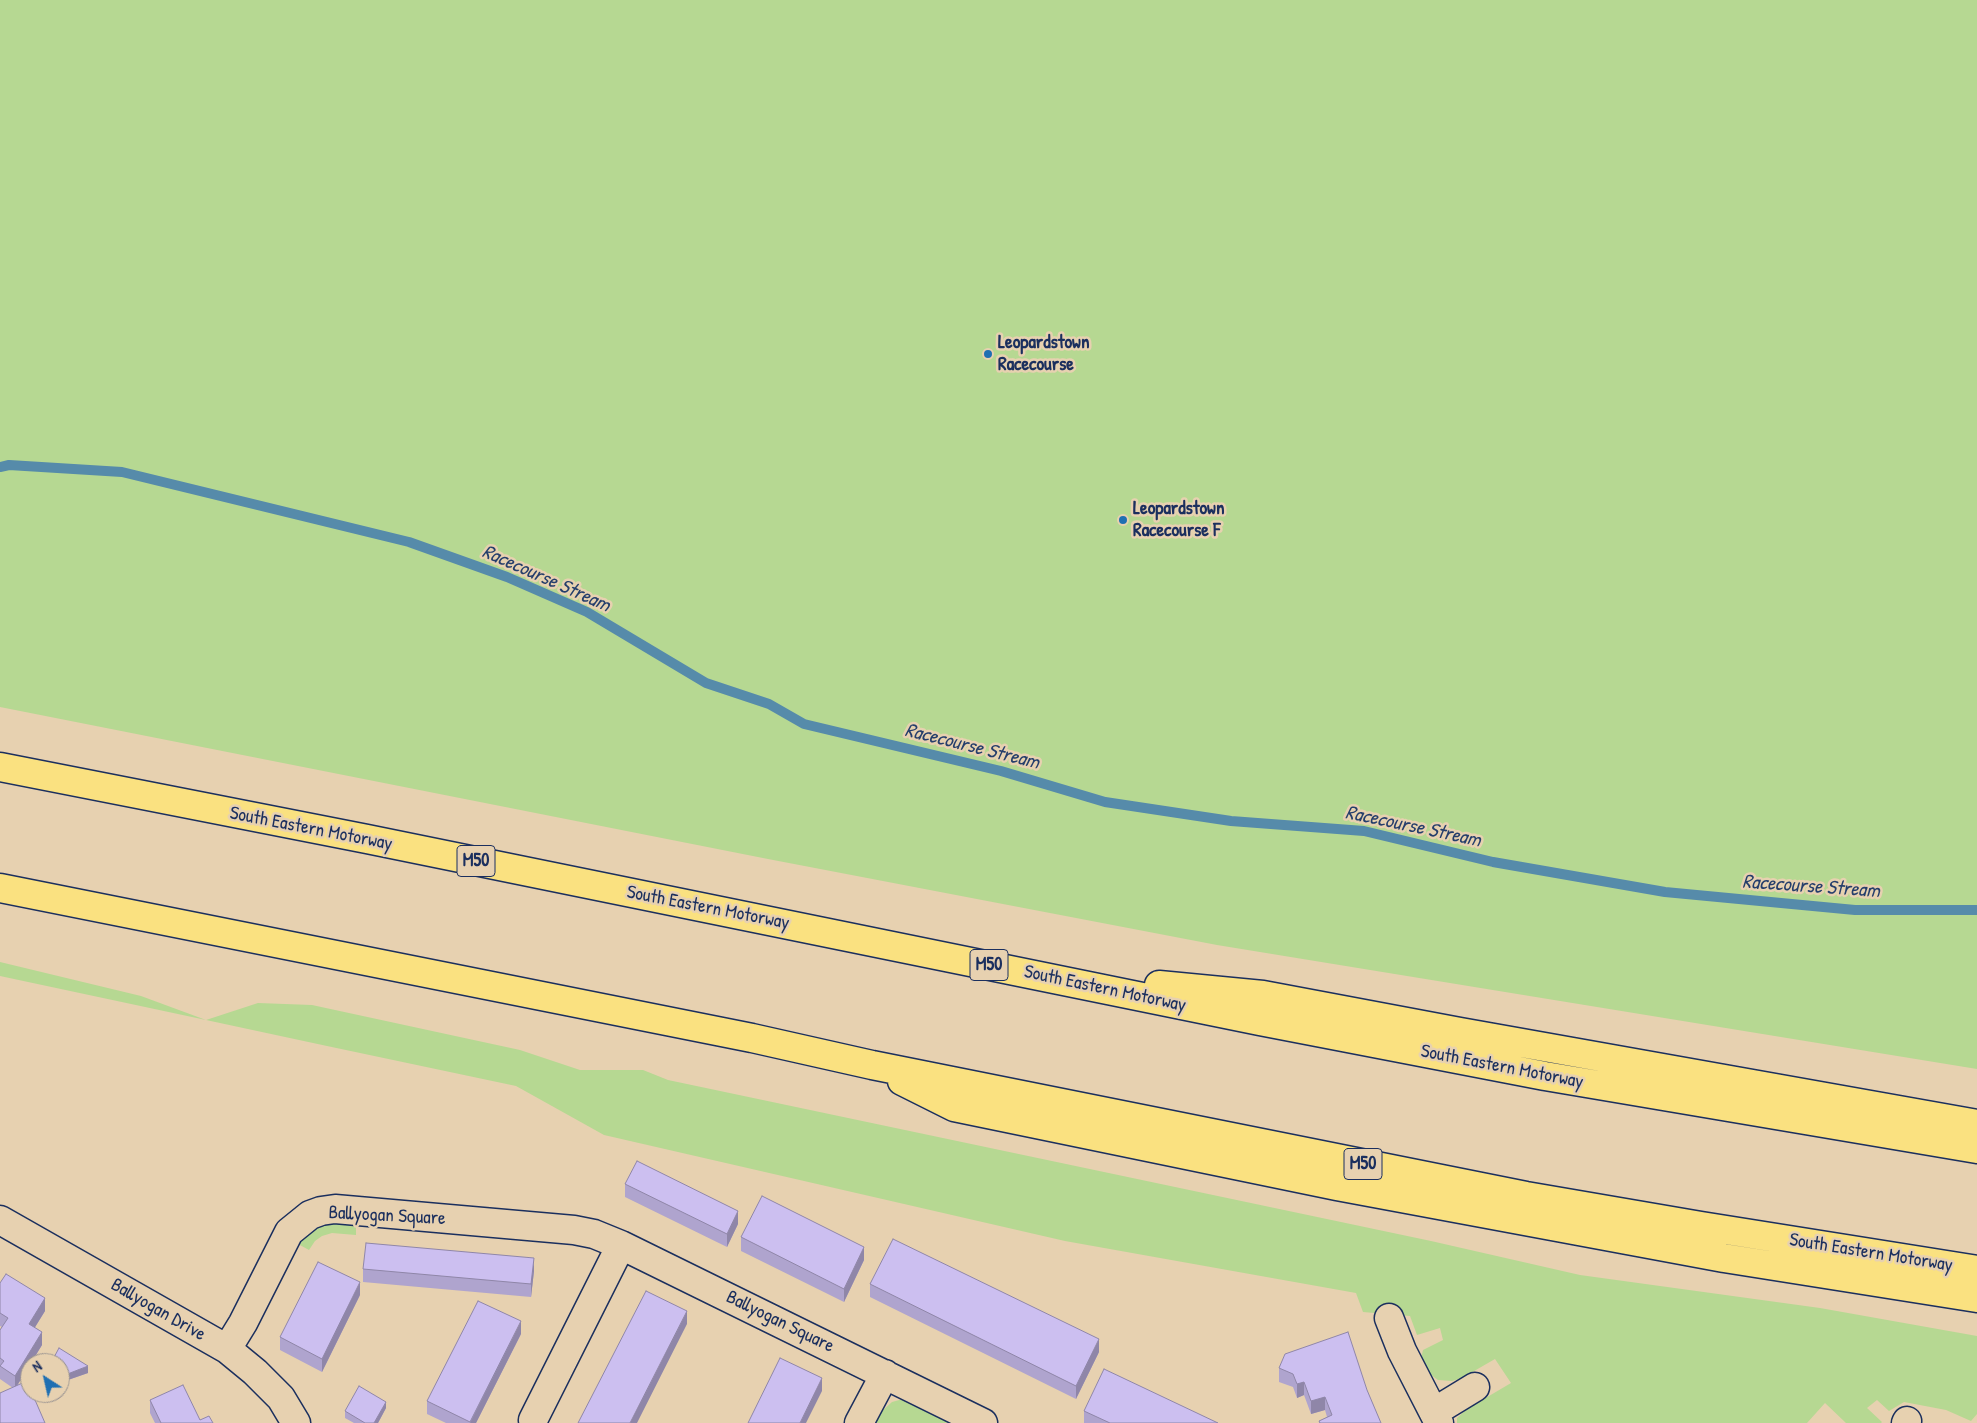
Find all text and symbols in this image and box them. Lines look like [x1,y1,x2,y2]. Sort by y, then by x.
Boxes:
place label: Leopardstown Racecourse [998,332,1089,376]
marker: Leopardstown Racecourse [982,348,994,360]
place label: Leopardstown Racecourse F [1133,498,1224,542]
marker: Leopardstown Racecourse F [1117,514,1129,526]
water label: Racecourse Stream [478,540,614,618]
water label: Racecourse Stream [902,719,1042,775]
water label: Racecourse Stream [1343,801,1483,853]
street label: South Eastern Motorway [228,802,394,856]
road number: M50 [457,846,495,876]
water label: Racecourse Stream [1742,870,1880,904]
street label: South Eastern Motorway [625,881,791,935]
road number: M50 [970,950,1008,980]
street label: South Eastern Motorway [1022,961,1188,1017]
street label: South Eastern Motorway [1419,1040,1585,1094]
road number: M50 [1344,1148,1382,1180]
street label: Ballyogan Square [328,1202,446,1230]
street label: South Eastern Motorway [1788,1229,1954,1277]
street label: Ballyogan Drive [107,1274,209,1346]
street label: Ballyogan Square [722,1286,838,1358]
north arrow [20,1353,70,1403]
text: N [28,1356,45,1376]

